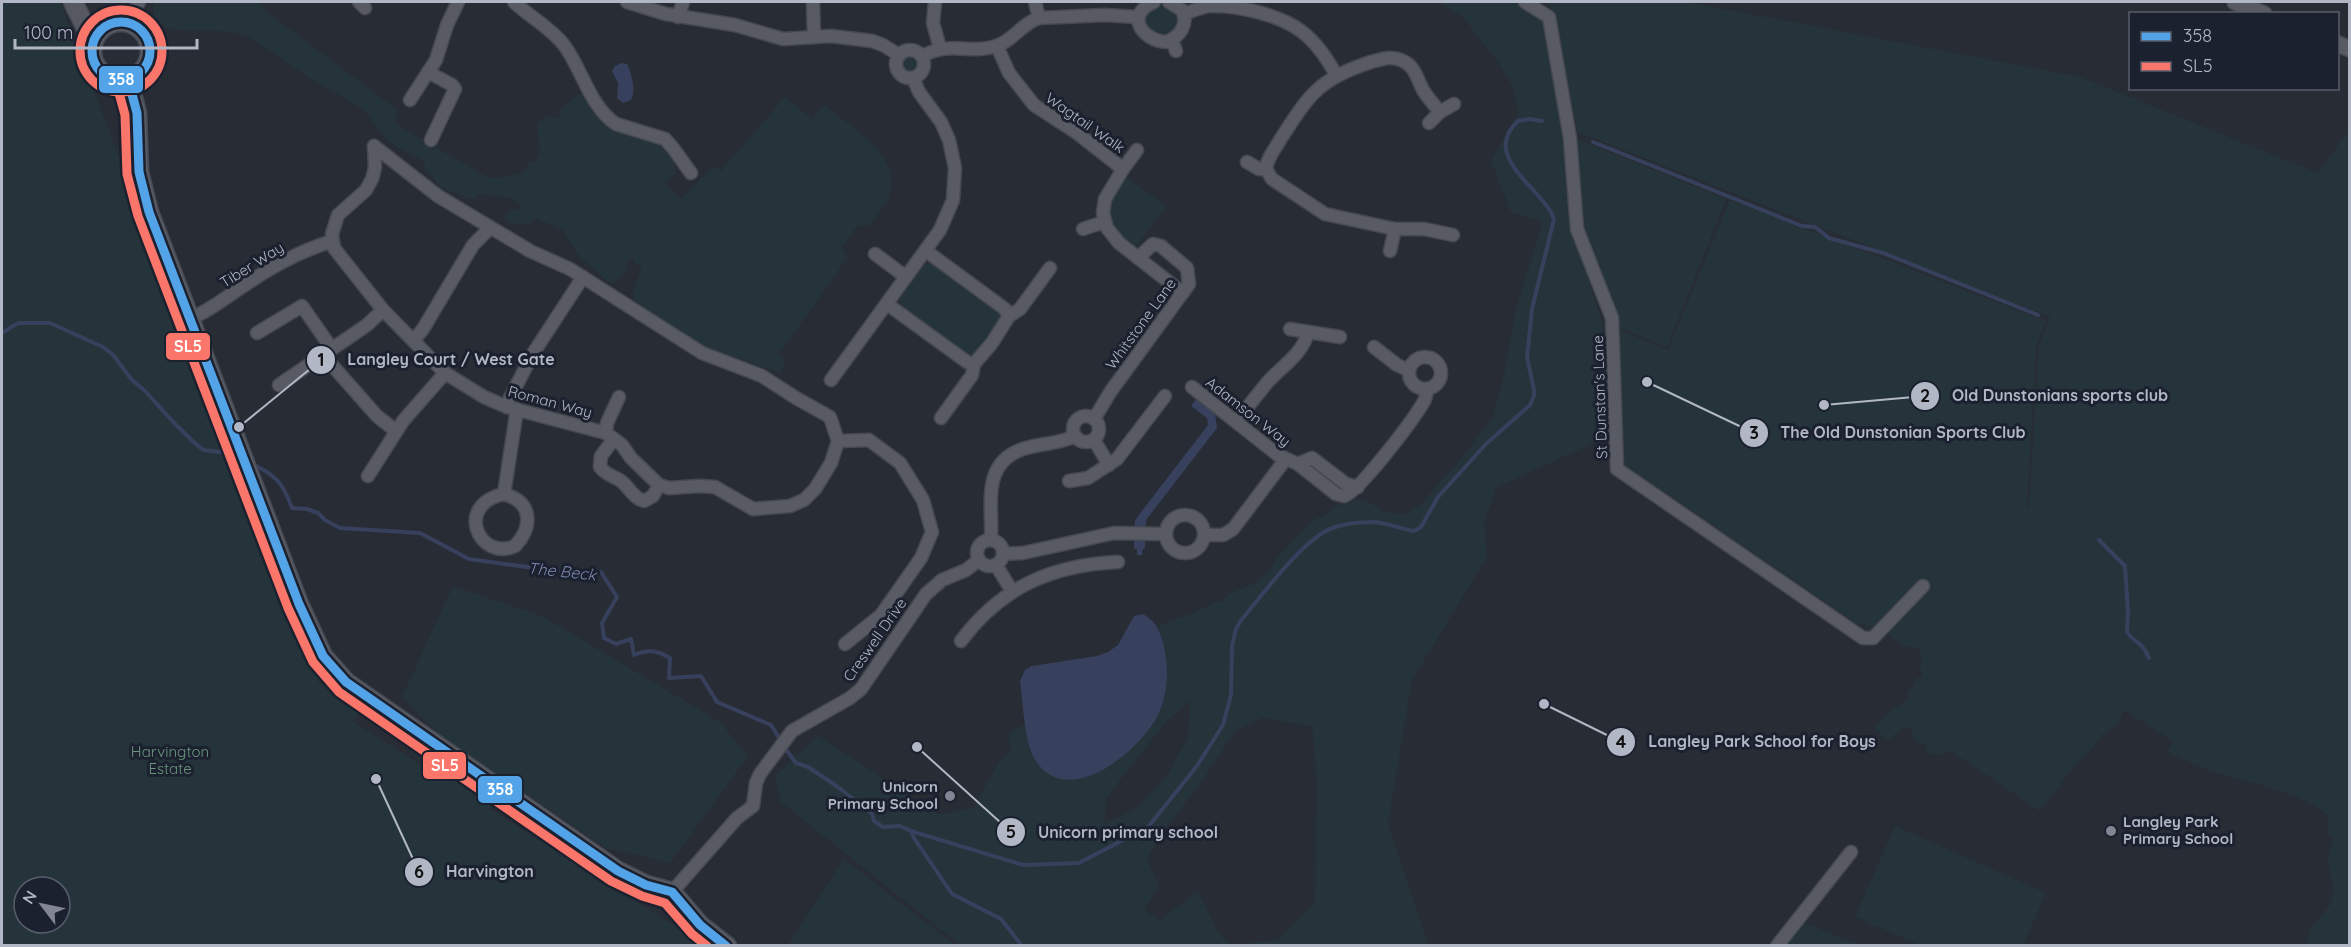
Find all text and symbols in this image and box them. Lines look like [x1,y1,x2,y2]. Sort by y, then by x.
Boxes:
scale bar [15,12,196,50]
legend [2129,12,2339,90]
text: 100 m [24,21,73,44]
text: 358 [2183,24,2212,47]
text: SL5 [2183,54,2213,77]
line badge: 358 [98,65,144,94]
text: 358 [108,69,135,89]
street label: Wagtail Walk [1042,88,1129,157]
street label: Tiber Way [216,238,287,292]
street label: Whitstone Lane [1101,274,1180,373]
line badge: SL5 [165,332,211,361]
street label: St Dunstan's Lane [1588,335,1611,459]
text: SL5 [174,336,202,356]
callout: Langley Court / West Gate [306,343,567,377]
text: 1 [317,348,325,371]
text: Langley Court / West Gate [347,349,555,369]
street label: Adamson Way [1202,373,1295,451]
callout: Old Dunstonians sports club [1910,379,2180,413]
street label: Roman Way [506,381,594,422]
text: 2 [1920,384,1930,407]
text: Old Dunstonians sports club [1952,385,2168,405]
callout: The Old Dunstonian Sports Club [1739,416,2038,450]
text: 3 [1749,421,1759,444]
text: The Old Dunstonian Sports Club [1780,422,2026,442]
water label: The Beck [527,557,599,585]
street label: Creswell Drive [839,594,910,685]
callout: Langley Park School for Boys [1606,725,1888,759]
text: 4 [1616,730,1627,753]
text: Langley Park School for Boys [1648,731,1876,751]
park label: Harvington Estate [131,742,209,778]
line badge: SL5 [422,751,467,780]
text: SL5 [431,755,459,775]
line badge: 358 [477,775,523,804]
place label: Unicorn Primary School [828,777,938,813]
text: 358 [487,779,514,799]
marker: Unicorn Primary School [943,789,957,803]
place label: Langley Park Primary School [2123,812,2233,848]
callout: Unicorn primary school [996,815,1230,849]
text: 5 [1006,820,1016,843]
text: Unicorn primary school [1038,822,1218,842]
marker: Langley Park Primary School [2104,824,2118,838]
callout: Harvington [404,855,546,889]
text: 6 [414,860,424,883]
text: Harvington [446,861,534,881]
north arrow [12,875,72,935]
text: N [18,887,41,907]

